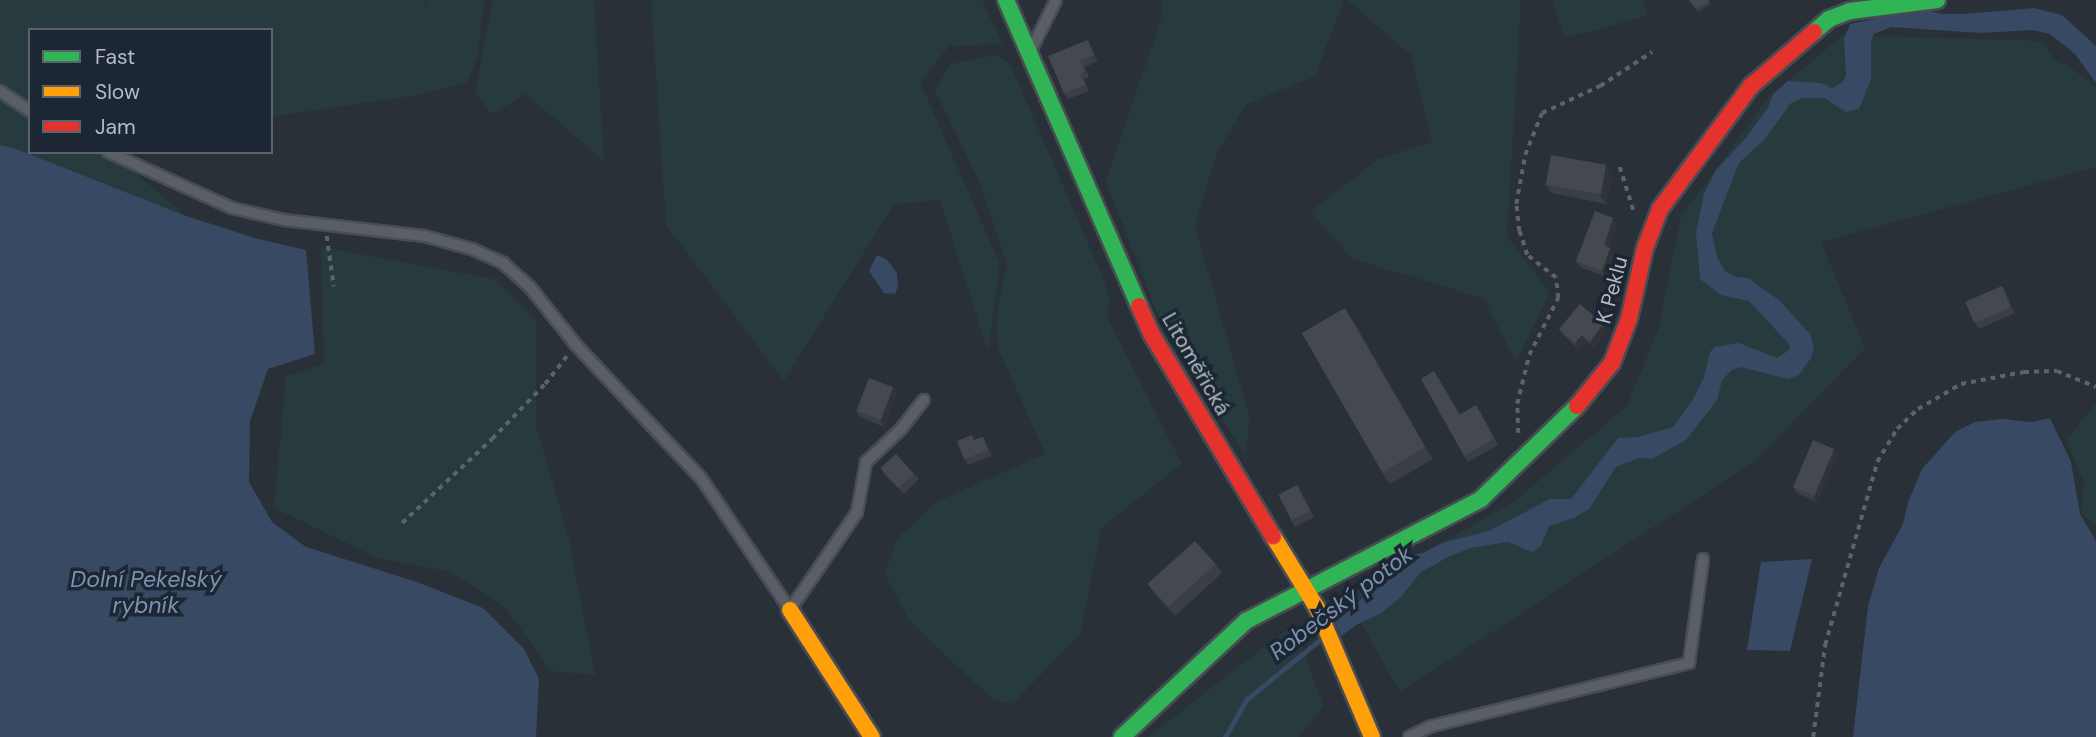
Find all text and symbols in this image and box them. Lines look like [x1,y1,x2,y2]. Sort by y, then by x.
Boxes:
legend [28,28,273,154]
text: Fast [95,43,135,71]
text: Slow [95,78,140,106]
text: Jam [95,113,136,141]
street label: K Peklu [1591,254,1633,326]
street label: Litoměřická [1157,308,1235,420]
water label: Robečský potok [1264,540,1418,666]
water label: Dolní Pekelský rybník [70,565,222,619]

